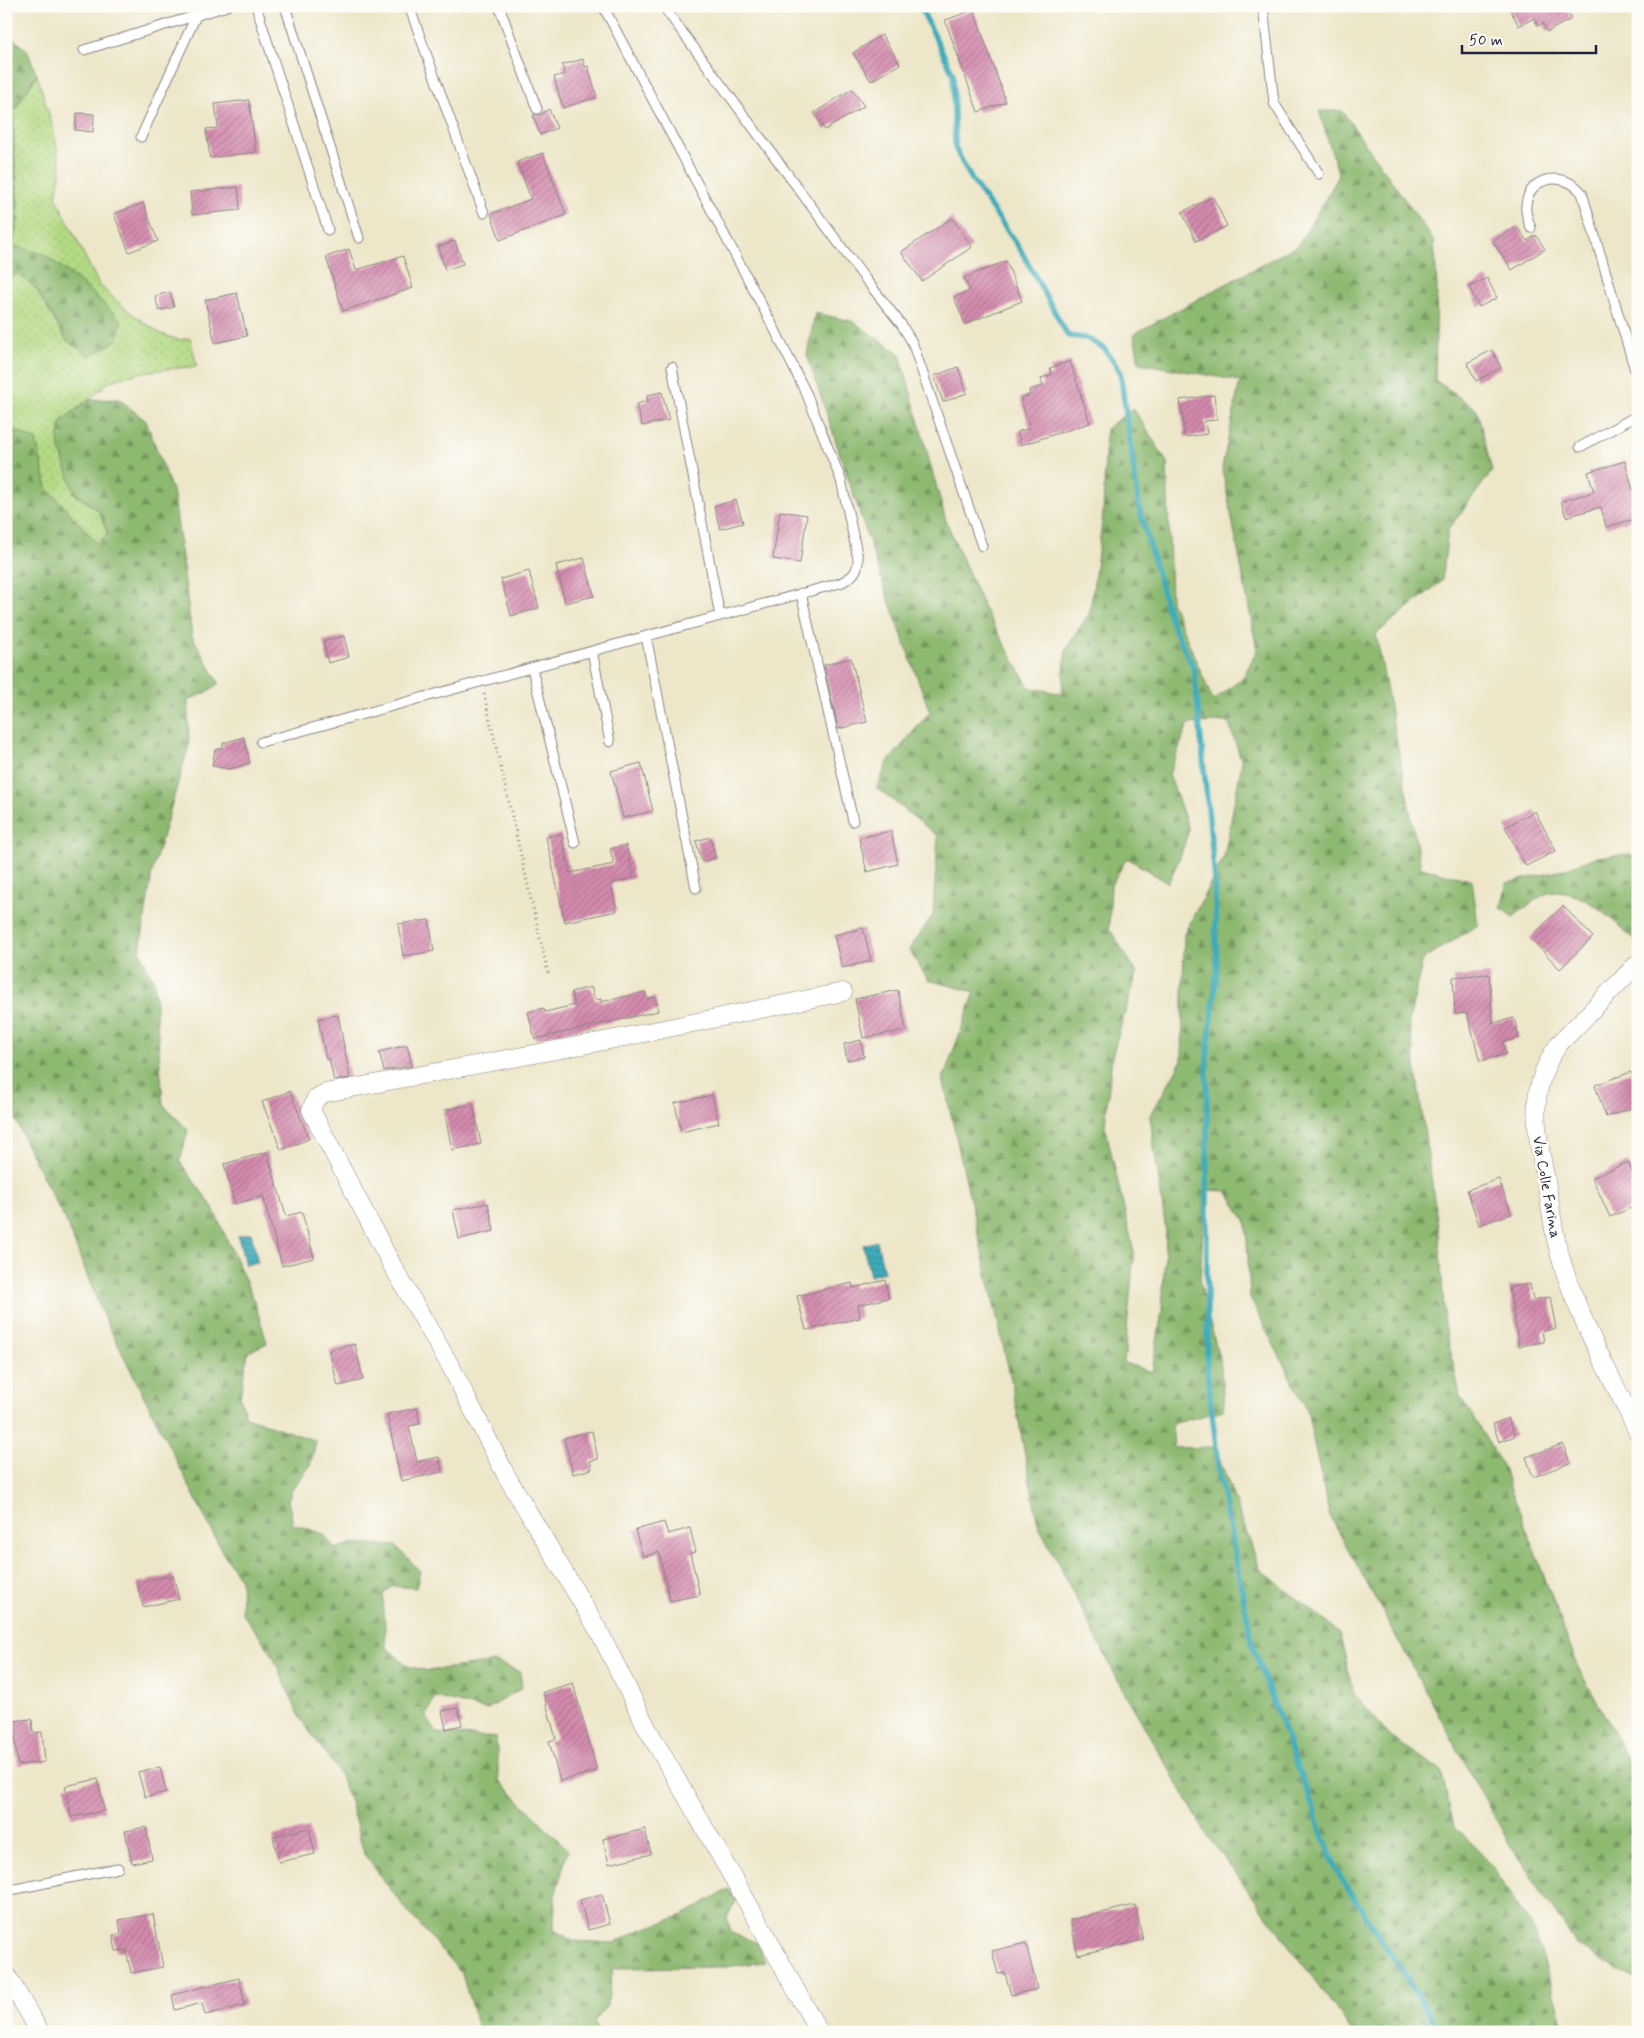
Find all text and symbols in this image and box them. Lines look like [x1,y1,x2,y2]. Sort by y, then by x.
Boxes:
scale bar [1462,22,1595,54]
text: 50 m [1469,31,1503,51]
street label: Via Colle Farina [1527,1134,1565,1240]

